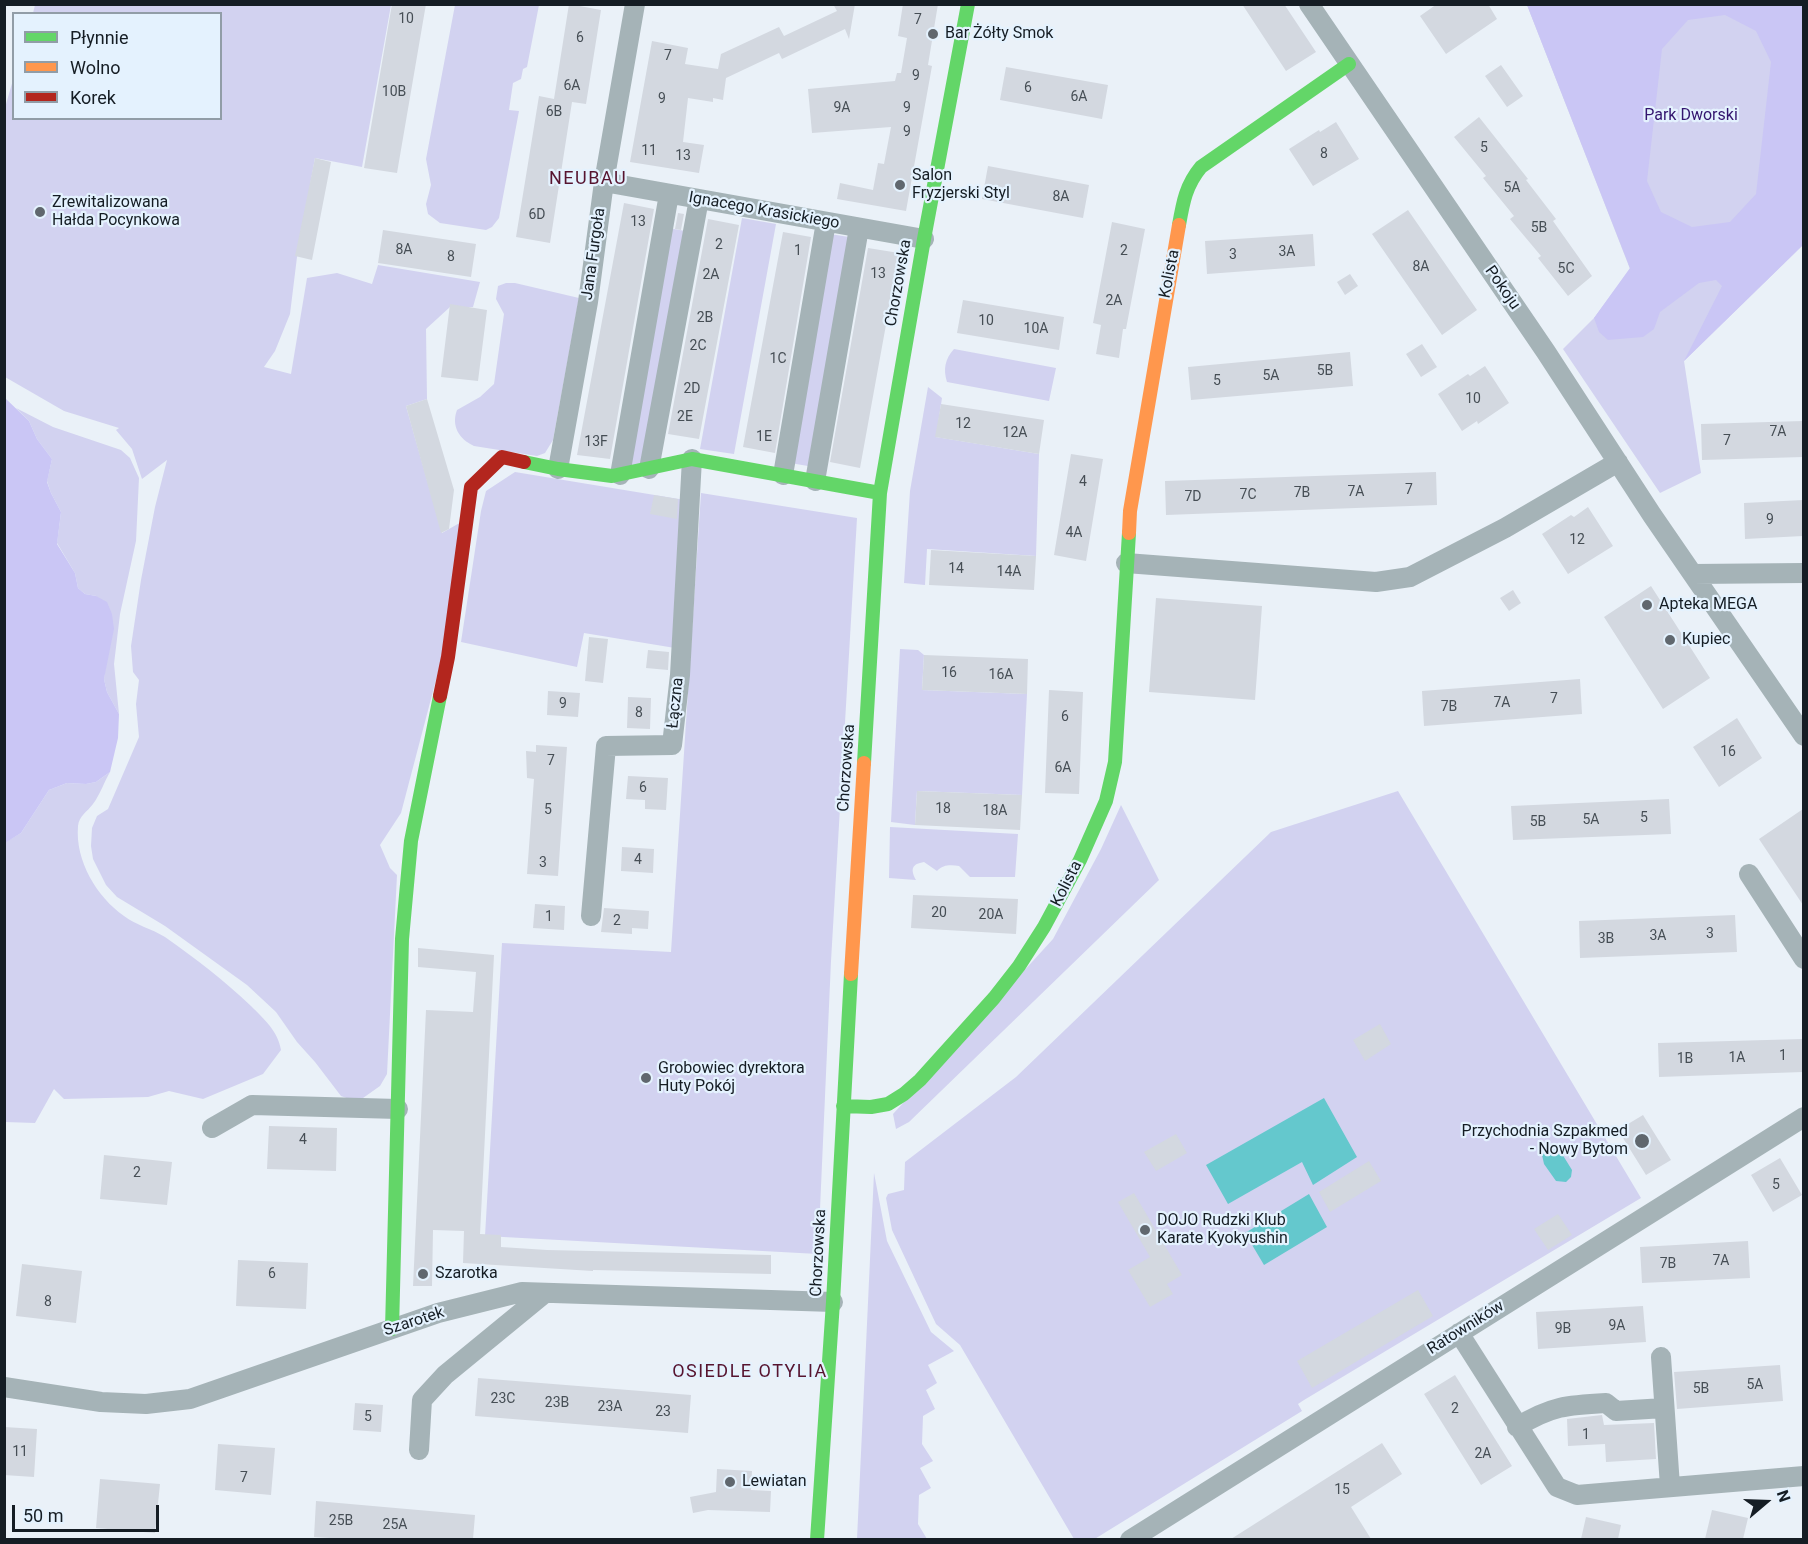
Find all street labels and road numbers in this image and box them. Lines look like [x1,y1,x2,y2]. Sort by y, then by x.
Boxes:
street label: Ignacego Krasickiego [687,188,841,234]
street label: Jana Furgoła [578,207,610,301]
street label: Chorzowska [882,238,916,328]
street label: Kolista [1156,248,1184,300]
street label: Pokoju [1480,262,1524,314]
street label: Łączna [664,677,688,729]
street label: Chorzowska [834,724,860,812]
street label: Kolista [1047,858,1087,910]
street label: Chorzowska [807,1209,831,1297]
street label: Ratowników [1424,1297,1508,1359]
street label: Szarotek [381,1303,447,1341]

